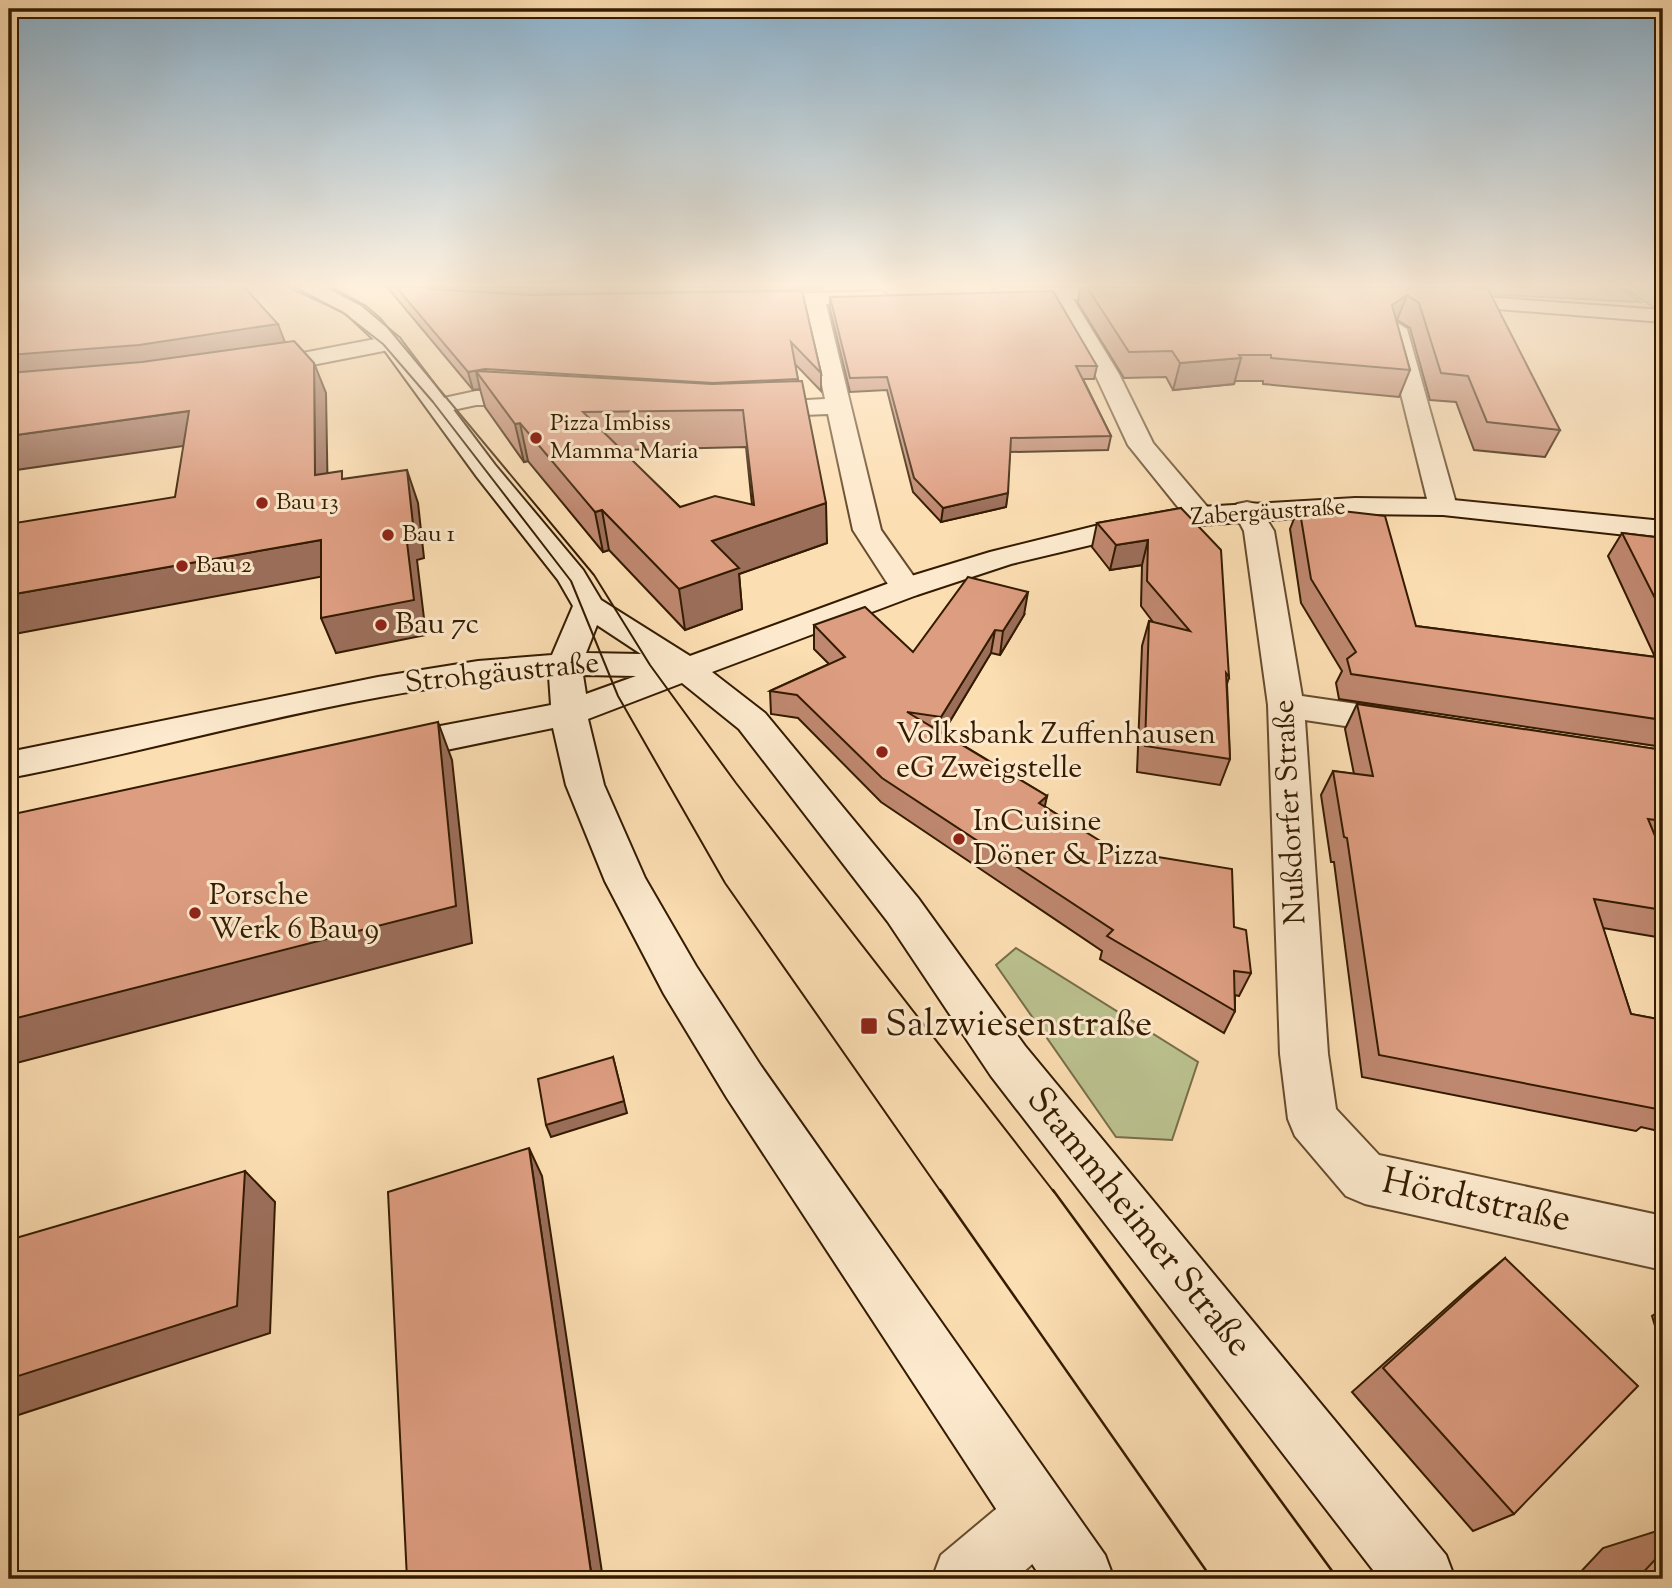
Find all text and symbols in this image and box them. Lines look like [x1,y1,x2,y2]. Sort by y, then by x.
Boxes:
place label: Pizza Imbiss Mamma Maria [550,407,699,469]
marker: Pizza Imbiss Mamma Maria [528,430,544,446]
place label: Bau 13 [276,486,339,520]
street label: Zabergäustraße [1189,491,1347,535]
marker: Bau 13 [254,495,270,511]
place label: Bau 1 [402,518,455,552]
marker: Bau 1 [380,527,396,543]
place label: Bau 2 [196,549,252,583]
marker: Bau 2 [174,558,190,574]
place label: Bau 7c [395,604,479,647]
marker: Bau 7c [373,617,389,633]
street label: Strohgäustraße [403,642,601,706]
street label: Nußdorfer Straße [1264,698,1318,926]
place label: Volksbank Zuffenhausen eG Zweigstelle [896,714,1216,791]
marker: Volksbank Zuffenhausen eG Zweigstelle [874,744,890,760]
place label: InCuisine Döner & Pizza [973,801,1159,878]
marker: InCuisine Döner & Pizza [951,831,967,847]
place label: Porsche Werk 6 Bau 9 [209,875,379,952]
marker: Porsche Werk 6 Bau 9 [187,905,203,921]
place label: Salzwiesenstraße [885,999,1152,1053]
marker: Salzwiesenstraße [859,1016,879,1036]
street label: Stammheimer Straße [1012,1076,1264,1370]
street label: Hördtstraße [1377,1156,1575,1248]

